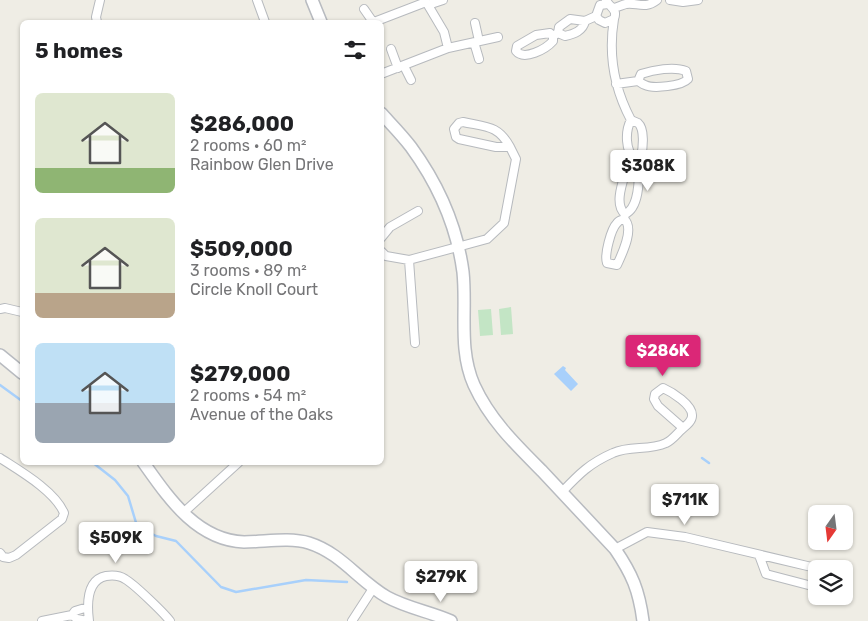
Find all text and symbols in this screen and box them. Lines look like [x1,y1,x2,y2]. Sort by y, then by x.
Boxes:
icon: filters [341,36,369,64]
text: 5 homes [35,38,123,63]
text: $286,000 [190,111,294,136]
icon: home [75,113,135,173]
text: 2 rooms · 60 m² [190,136,307,155]
pin: $308K [613,150,683,192]
text: Rainbow Glen Drive [190,155,334,174]
text: $308K [621,156,675,175]
text: $509,000 [190,236,293,261]
icon: home [75,238,135,298]
text: 3 rooms · 89 m² [190,261,307,280]
text: Circle Knoll Court [190,280,318,299]
pin: $286K [628,334,698,377]
text: $286K [637,341,689,360]
text: $279,000 [190,361,291,386]
icon: home [75,363,135,423]
text: 2 rooms · 54 m² [190,386,306,405]
text: Avenue of the Oaks [190,405,333,424]
pin: $711K [650,484,720,526]
text: $711K [662,490,708,509]
north arrow [808,505,852,550]
map controls [808,505,853,605]
pin: $509K [81,522,151,564]
text: $509K [90,528,142,547]
pin: $279K [406,560,476,603]
button: layers [808,560,853,605]
text: $279K [415,567,467,586]

